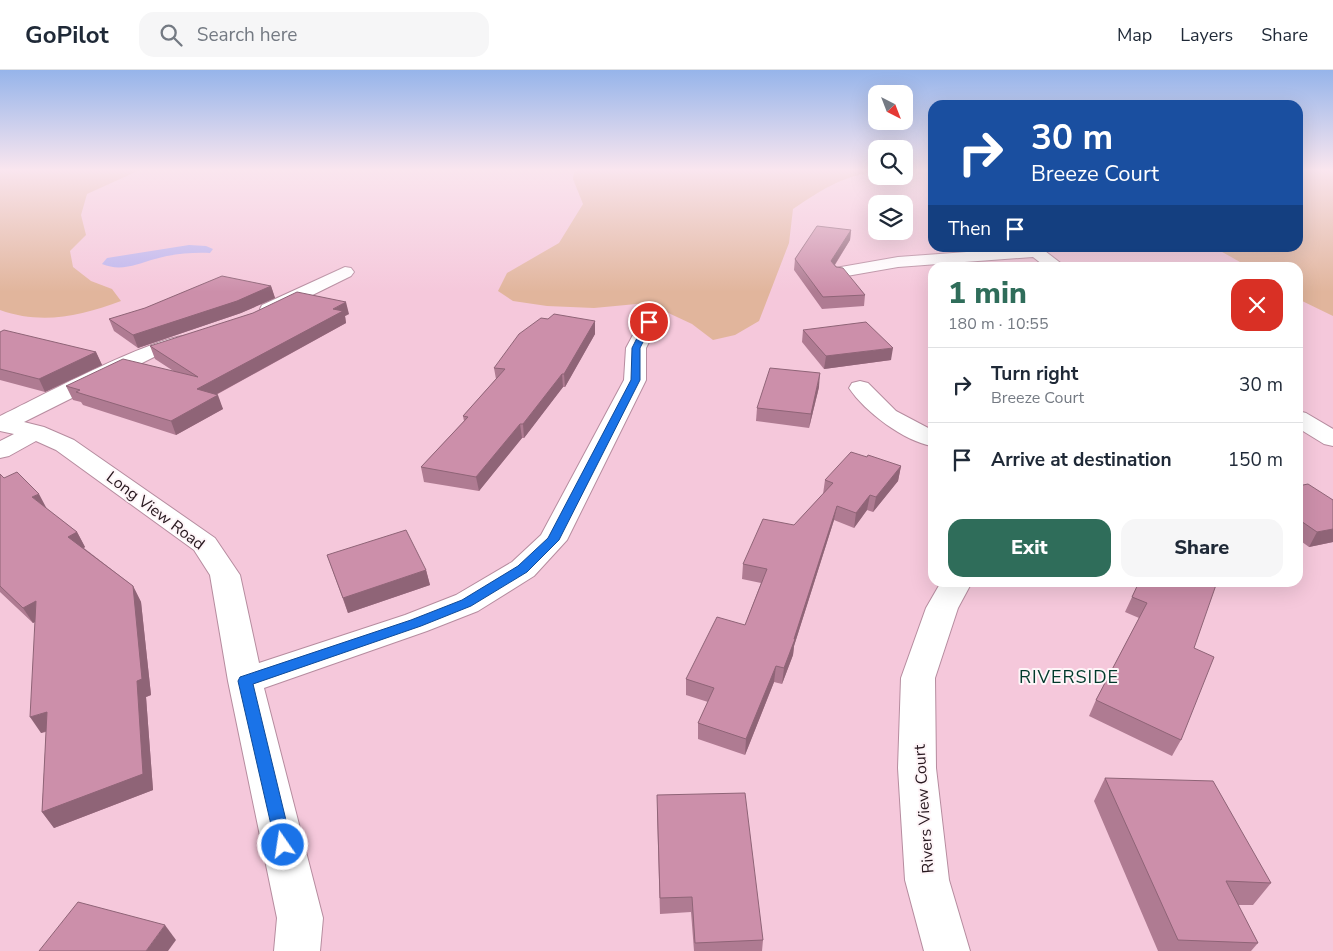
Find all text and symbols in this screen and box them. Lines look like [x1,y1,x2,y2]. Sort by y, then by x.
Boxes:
search box [139,12,489,57]
text: GoPilot [25,19,109,51]
icon: search [157,21,185,49]
text: Search here [197,22,297,48]
text: Map [1117,23,1152,47]
text: Layers [1180,23,1233,47]
text: Share [1261,23,1308,47]
north arrow [868,85,912,130]
map controls [868,85,913,240]
text: 30 m [1031,114,1113,161]
icon: right [948,120,1013,185]
button: search [868,140,913,185]
text: Breeze Court [1031,159,1159,189]
button: layers [868,195,913,240]
icon: arrive [1001,215,1029,243]
text: Then [948,216,991,242]
text: 1 min [948,273,1027,314]
button: close [1231,279,1283,331]
pin [628,301,670,343]
icon: arrive [635,308,663,336]
text: 180 m · 10:55 [948,313,1049,335]
text: Turn right [991,361,1078,387]
icon: right [948,371,976,399]
text: 30 m [1239,372,1283,398]
text: Breeze Court [991,387,1084,409]
icon: arrive [948,446,976,474]
text: Arrive at destination [991,447,1172,473]
text: 150 m [1228,447,1283,473]
street label: Long View Road [102,466,209,555]
button: Exit [948,519,1111,577]
button: Share [1121,519,1283,577]
district label: RIVERSIDE [1019,665,1119,689]
street label: Rivers View Court [908,743,939,874]
position arrow [256,818,308,870]

